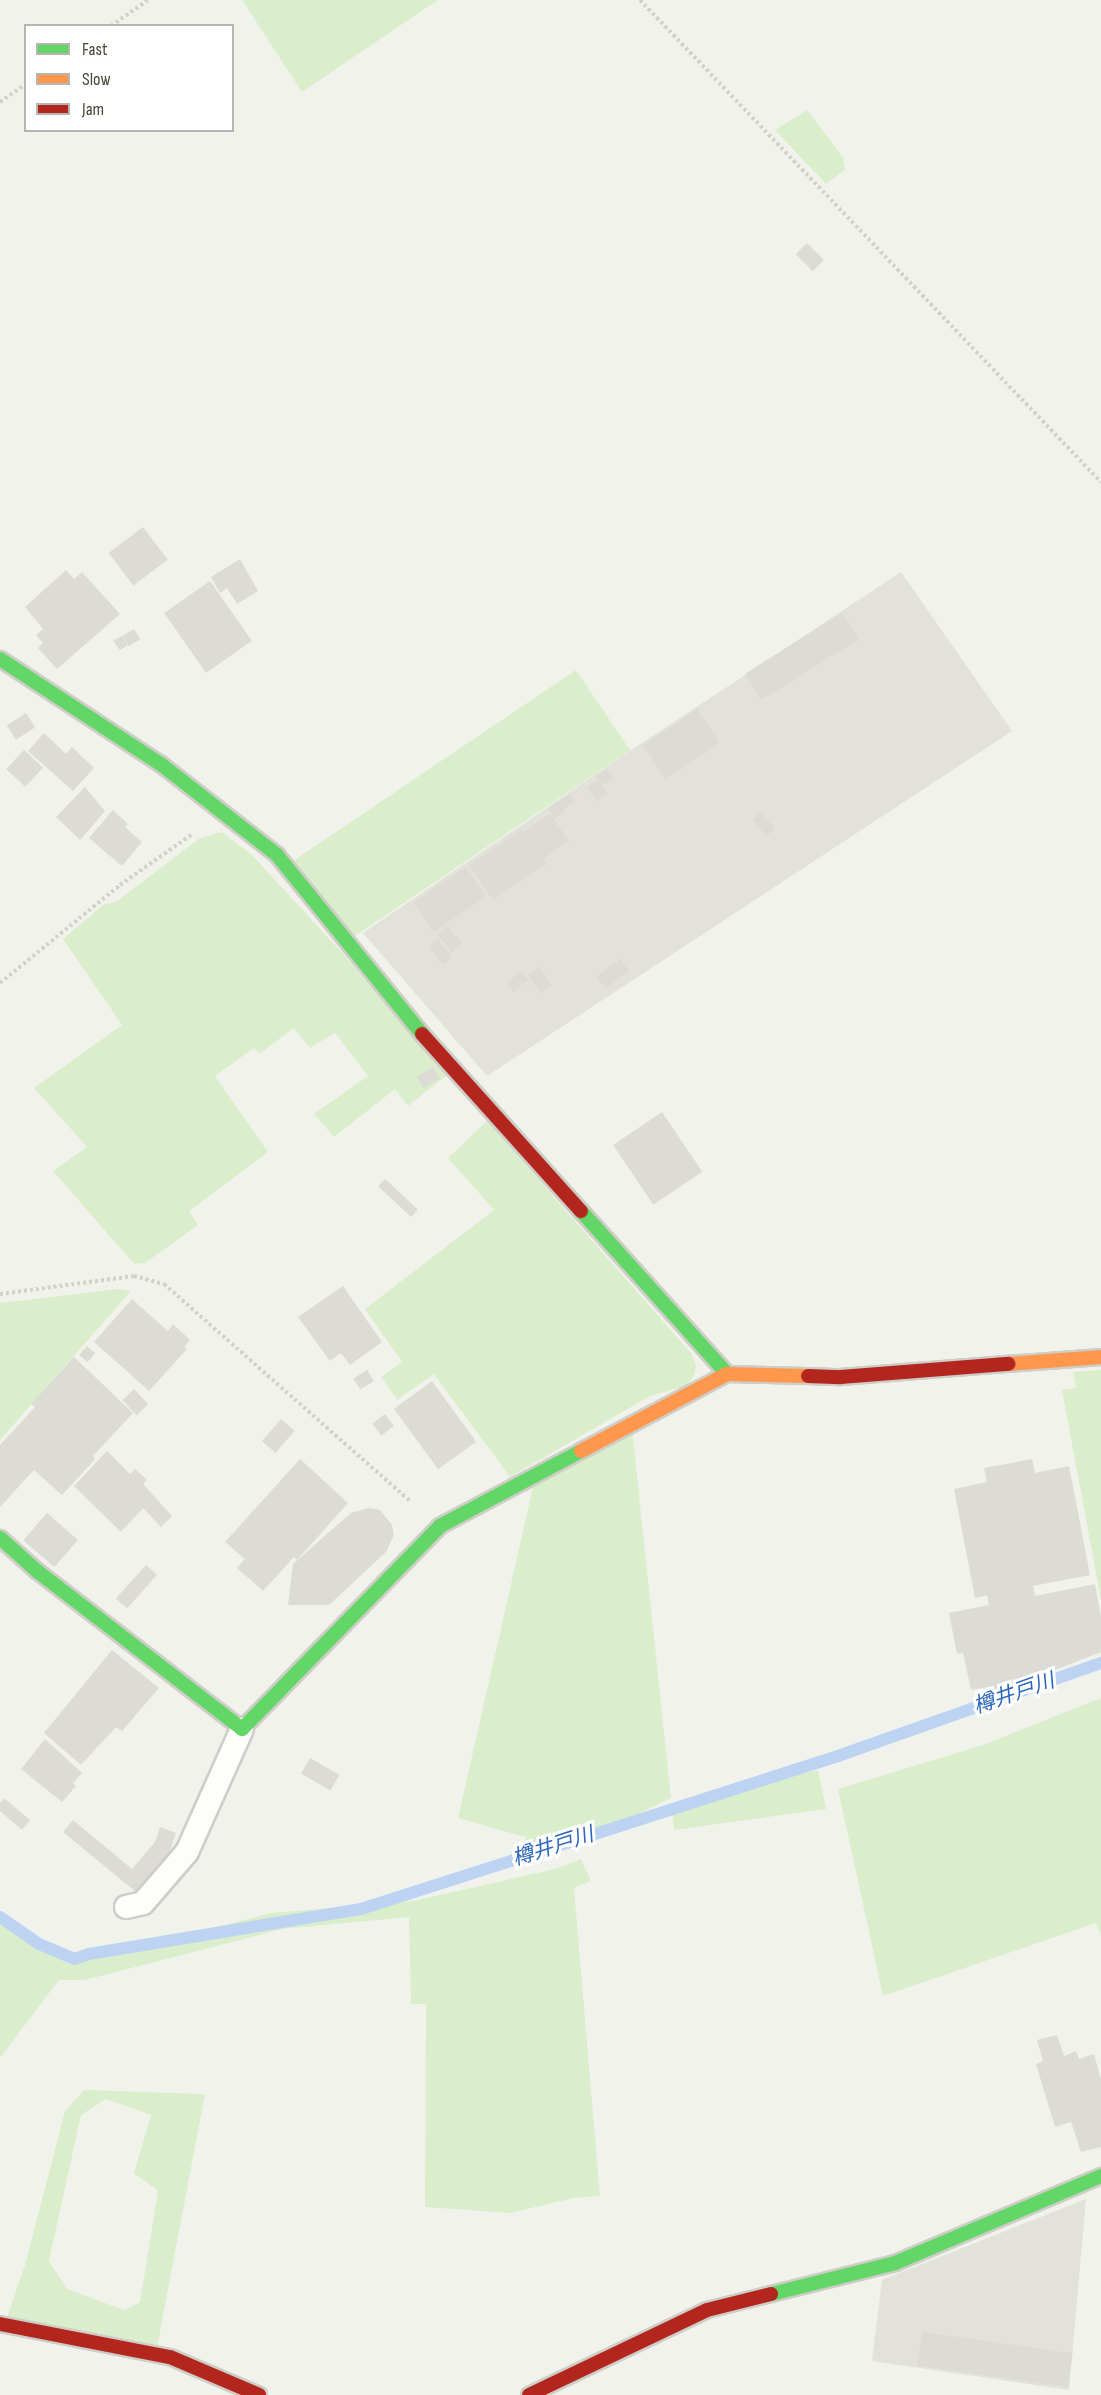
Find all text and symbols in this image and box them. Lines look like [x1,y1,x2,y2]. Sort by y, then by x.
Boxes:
legend [24,24,234,132]
text: Fast [82,39,107,60]
text: Slow [82,69,111,90]
text: Jam [82,99,104,120]
water label: 樽井戸川 [970,1668,1058,1720]
water label: 樽井戸川 [509,1822,597,1872]

